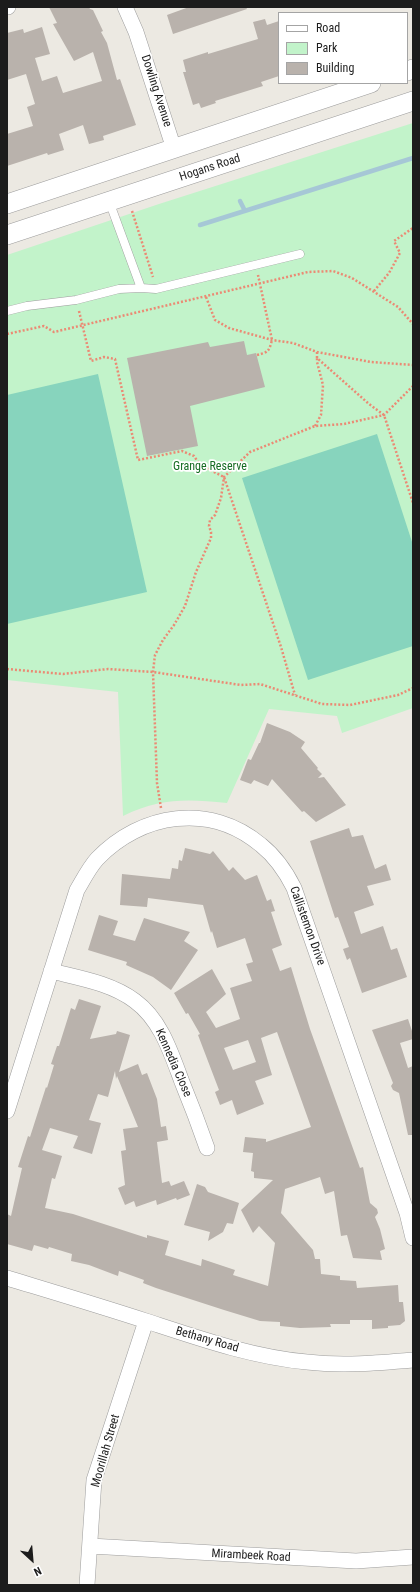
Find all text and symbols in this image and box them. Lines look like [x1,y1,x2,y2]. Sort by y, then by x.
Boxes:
legend [278,12,408,84]
text: Road [316,21,340,35]
text: Park [316,41,337,55]
street label: Dowling Avenue [138,53,174,129]
text: Building [316,61,354,75]
street label: Hogans Road [178,151,242,185]
park label: Grange Reserve [173,460,247,474]
street label: Callistemon Drive [286,885,328,967]
street label: Kennedia Close [152,1027,194,1099]
street label: Bethany Road [174,1324,240,1356]
street label: Moorillah Street [89,1413,123,1489]
north arrow [12,1540,52,1580]
street label: Mirambeek Road [211,1547,291,1565]
text: N [32,1564,43,1579]

